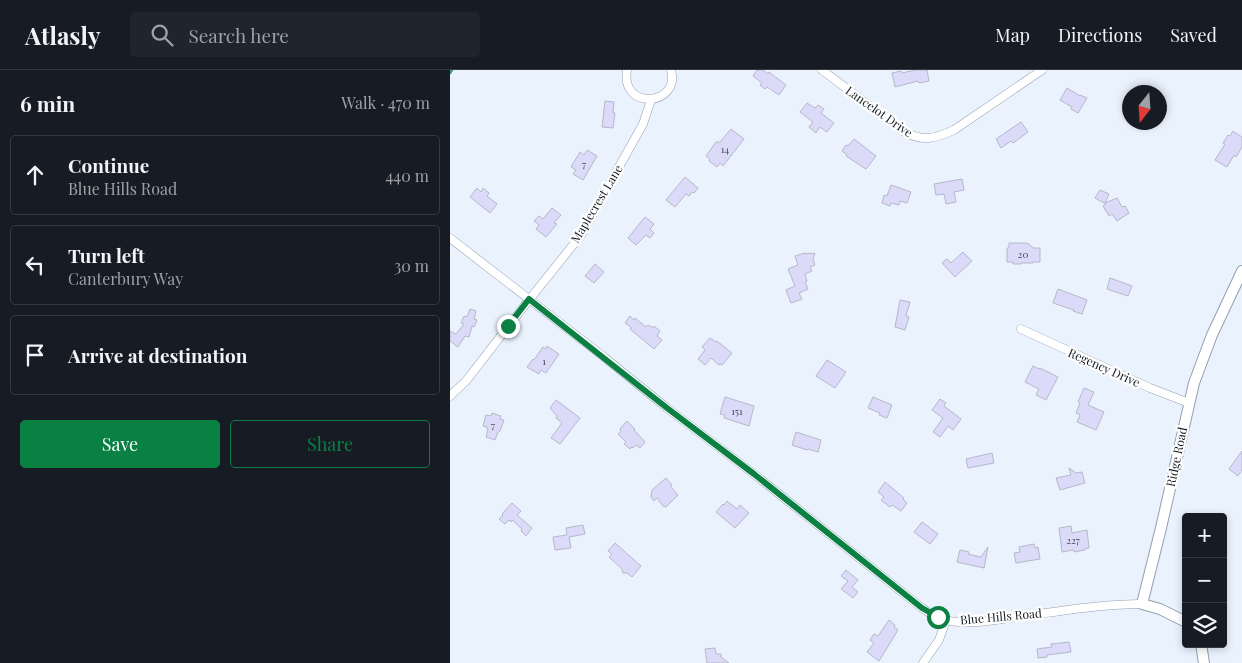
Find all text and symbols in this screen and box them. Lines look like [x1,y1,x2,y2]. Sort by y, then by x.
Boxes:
search box [130,12,480,57]
text: Atlasly [25,19,100,51]
icon: search [148,21,176,49]
text: Search here [188,22,289,48]
text: Map [995,23,1030,47]
text: Directions [1058,23,1142,47]
text: Saved [1170,23,1217,47]
street label: Lancelot Drive [843,82,916,140]
north arrow [1122,85,1167,130]
text: 6 min [20,89,75,117]
text: Walk · 470 m [341,92,430,113]
house number: 14 [721,142,729,156]
text: Continue [68,152,149,178]
house number: 7 [582,157,586,171]
icon: ahead [21,161,49,189]
street label: Maplecrest Lane [567,161,626,245]
text: 440 m [385,165,429,186]
text: Blue Hills Road [68,178,177,199]
text: Turn left [68,242,145,268]
house number: 20 [1018,247,1028,261]
icon: left [21,251,49,279]
text: 30 m [394,255,429,276]
text: Canterbury Way [68,268,183,289]
route end [497,315,520,338]
icon: arrive [21,341,49,369]
text: Arrive at destination [68,342,248,368]
street label: Regency Drive [1066,344,1143,390]
house number: 1 [542,354,546,368]
house number: 151 [731,404,743,418]
house number: 7 [491,418,495,432]
button: Save [20,420,220,468]
button: Share [230,420,430,468]
street label: Ridge Road [1162,425,1190,488]
map controls [1182,513,1227,648]
button: + [1182,513,1227,558]
house number: 227 [1066,533,1080,547]
button: − [1182,558,1227,603]
button: layers [1182,603,1227,648]
street label: Blue Hills Road [959,604,1042,628]
route start [927,606,950,629]

